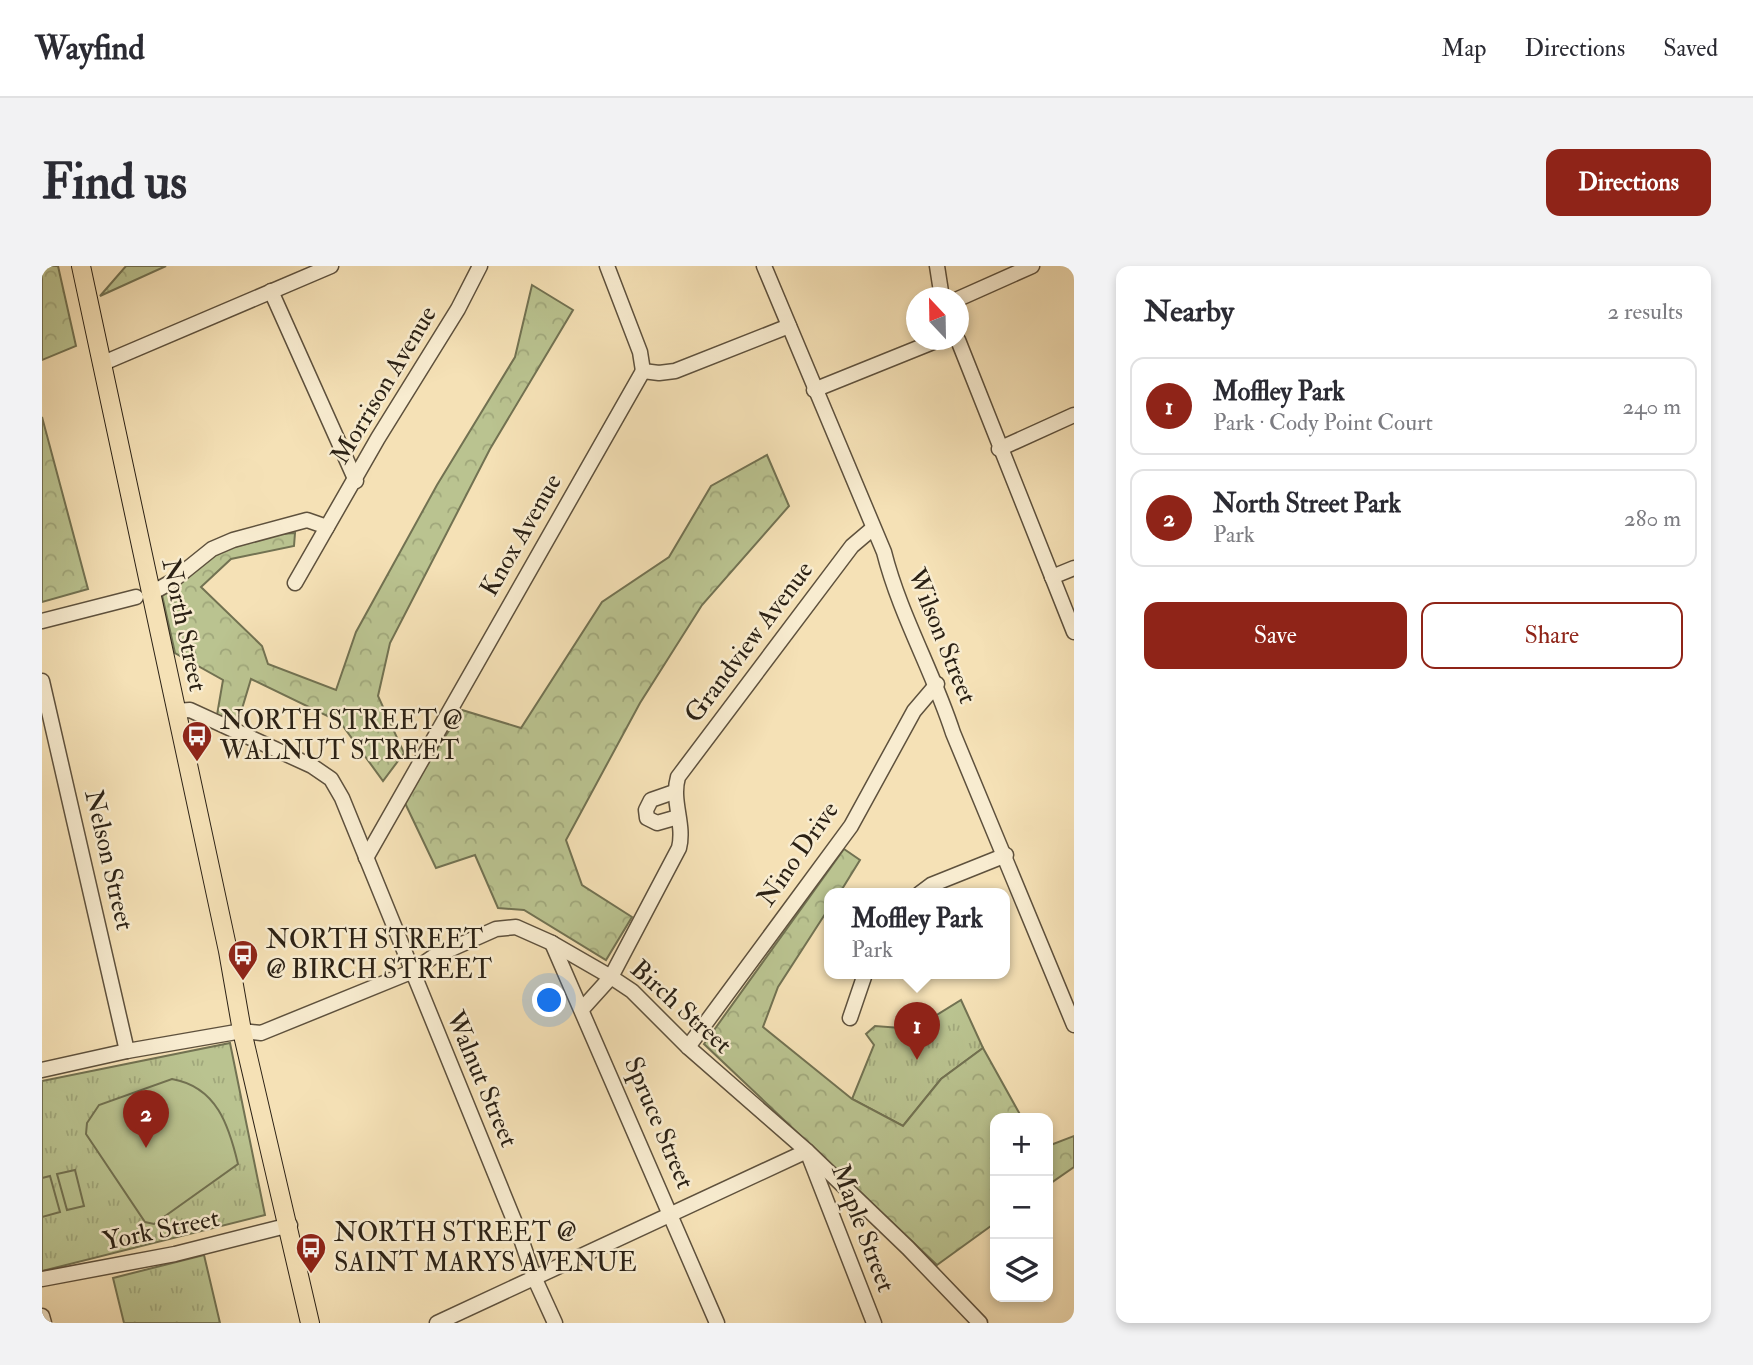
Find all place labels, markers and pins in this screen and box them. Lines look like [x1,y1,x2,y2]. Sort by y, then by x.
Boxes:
place label: NORTH STREET @ WALNUT STREET [219,705,463,767]
bus stop icon: NORTH STREET @ WALNUT STREET [180,719,214,763]
place label: NORTH STREET @ BIRCH STREET [266,924,492,986]
bus stop icon: NORTH STREET @ BIRCH STREET [226,938,260,982]
pin: 1 [894,1002,940,1060]
pin: 2 [123,1090,169,1148]
place label: NORTH STREET @ SAINT MARYS AVENUE [334,1217,637,1279]
bus stop icon: NORTH STREET @ SAINT MARYS AVENUE [294,1231,328,1275]

